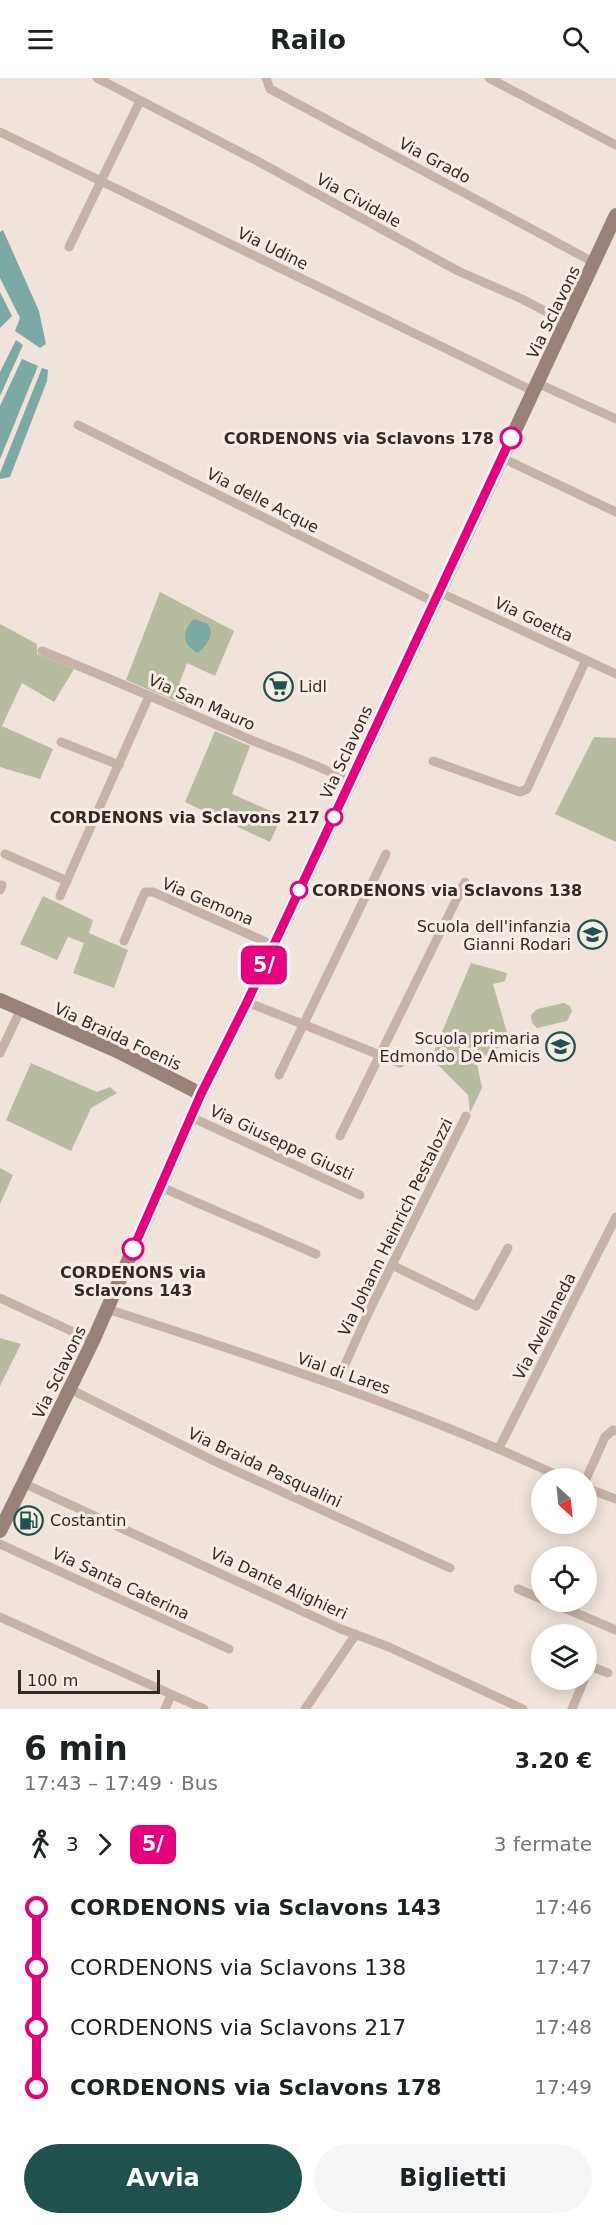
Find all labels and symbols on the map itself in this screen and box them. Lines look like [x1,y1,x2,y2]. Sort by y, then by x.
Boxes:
street label: Via Grado [396,134,474,187]
street label: Via Cividale [313,169,404,231]
street label: Via Udine [234,223,311,274]
street label: Via Sclavons [523,263,584,362]
marker: CORDENONS via Sclavons 178 [500,427,522,449]
place label: CORDENONS via Sclavons 178 [224,429,494,448]
street label: Via delle Acque [204,464,322,537]
street label: Via Goetta [492,593,576,646]
street label: Via San Mauro [145,670,258,735]
supermarket icon: Lidl [262,670,294,702]
place label: Lidl [299,677,327,696]
street label: Via Sclavons [317,702,376,802]
place label: CORDENONS via Sclavons 217 [50,808,320,827]
marker: CORDENONS via Sclavons 217 [325,808,343,826]
street label: Via Gemona [159,874,256,929]
marker: CORDENONS via Sclavons 138 [290,881,308,899]
place label: CORDENONS via Sclavons 138 [312,881,582,900]
place label: Scuola dell'infanzia Gianni Rodari [417,917,571,954]
school or university icon: Scuola dell'infanzia Gianni Rodari [576,919,608,951]
line badge: 5/ [237,946,291,984]
street label: Via Braida Foenis [51,999,184,1074]
place label: Scuola primaria Edmondo De Amicis [379,1029,540,1066]
school or university icon: Scuola primaria Edmondo De Amicis [545,1031,577,1063]
street label: Via Giuseppe Giusti [207,1101,357,1184]
street label: Via Johann Heinrich Pestalozzi [334,1115,457,1339]
marker: CORDENONS via Sclavons 143 [122,1238,144,1260]
place label: CORDENONS via Sclavons 143 [60,1263,206,1300]
street label: Via Avellaneda [509,1269,580,1383]
street label: Via Sclavons [29,1323,90,1422]
street label: Vial di Lares [295,1349,393,1398]
street label: Via Braida Pasqualini [185,1423,345,1511]
north arrow [531,1468,597,1534]
fuel station icon: Costantin [13,1504,45,1536]
place label: Costantin [50,1511,126,1530]
street label: Via Santa Caterina [49,1543,192,1624]
street label: Via Dante Alighieri [207,1543,350,1624]
scale bar [18,1667,160,1694]

